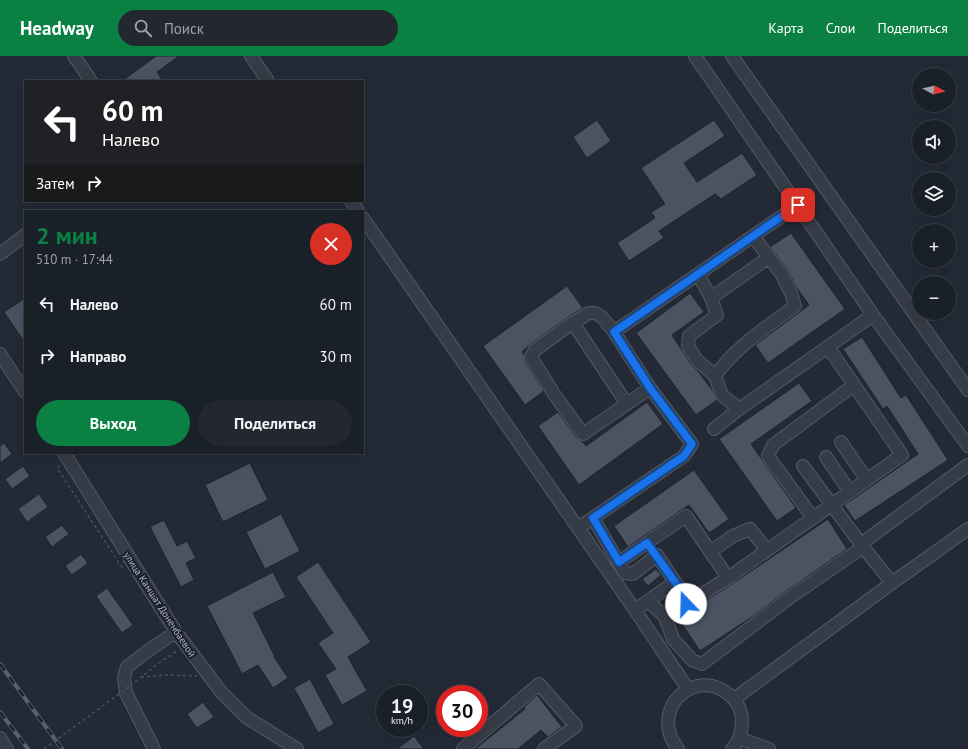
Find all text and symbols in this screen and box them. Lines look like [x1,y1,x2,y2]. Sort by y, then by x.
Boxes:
search box [118,10,398,46]
text: Headway [20,16,94,40]
icon: search [132,17,154,39]
text: Поиск [164,19,204,38]
text: Карта [768,19,804,37]
text: Слои [826,19,855,37]
text: Поделиться [877,19,948,37]
north arrow [912,68,956,112]
map controls [912,68,956,320]
text: 60 m [102,92,163,129]
icon: left [36,96,88,148]
button: sound [912,120,956,164]
text: Налево [102,128,160,151]
icon: right [83,172,105,194]
button: layers [912,172,956,216]
text: Затем [36,174,75,193]
pin [781,188,815,222]
icon: arrive [787,194,809,216]
text: 2 мин [36,220,98,251]
button: close [310,223,352,265]
button: + [912,224,956,268]
text: 510 m · 17:44 [36,251,113,268]
button: − [912,276,956,320]
icon: left [36,293,58,315]
text: Налево [70,295,118,314]
text: 60 m [319,295,352,314]
icon: right [36,345,58,367]
text: Направо [70,347,126,366]
text: 30 m [319,347,352,366]
button: Выход [36,400,190,446]
button: Поделиться [198,400,352,446]
street label: улица Камшат Доненбаевой [121,549,199,659]
position arrow [665,583,707,625]
speed limit sign: 30 [436,685,488,737]
text: 19 [391,693,413,719]
text: km/h [391,714,413,727]

